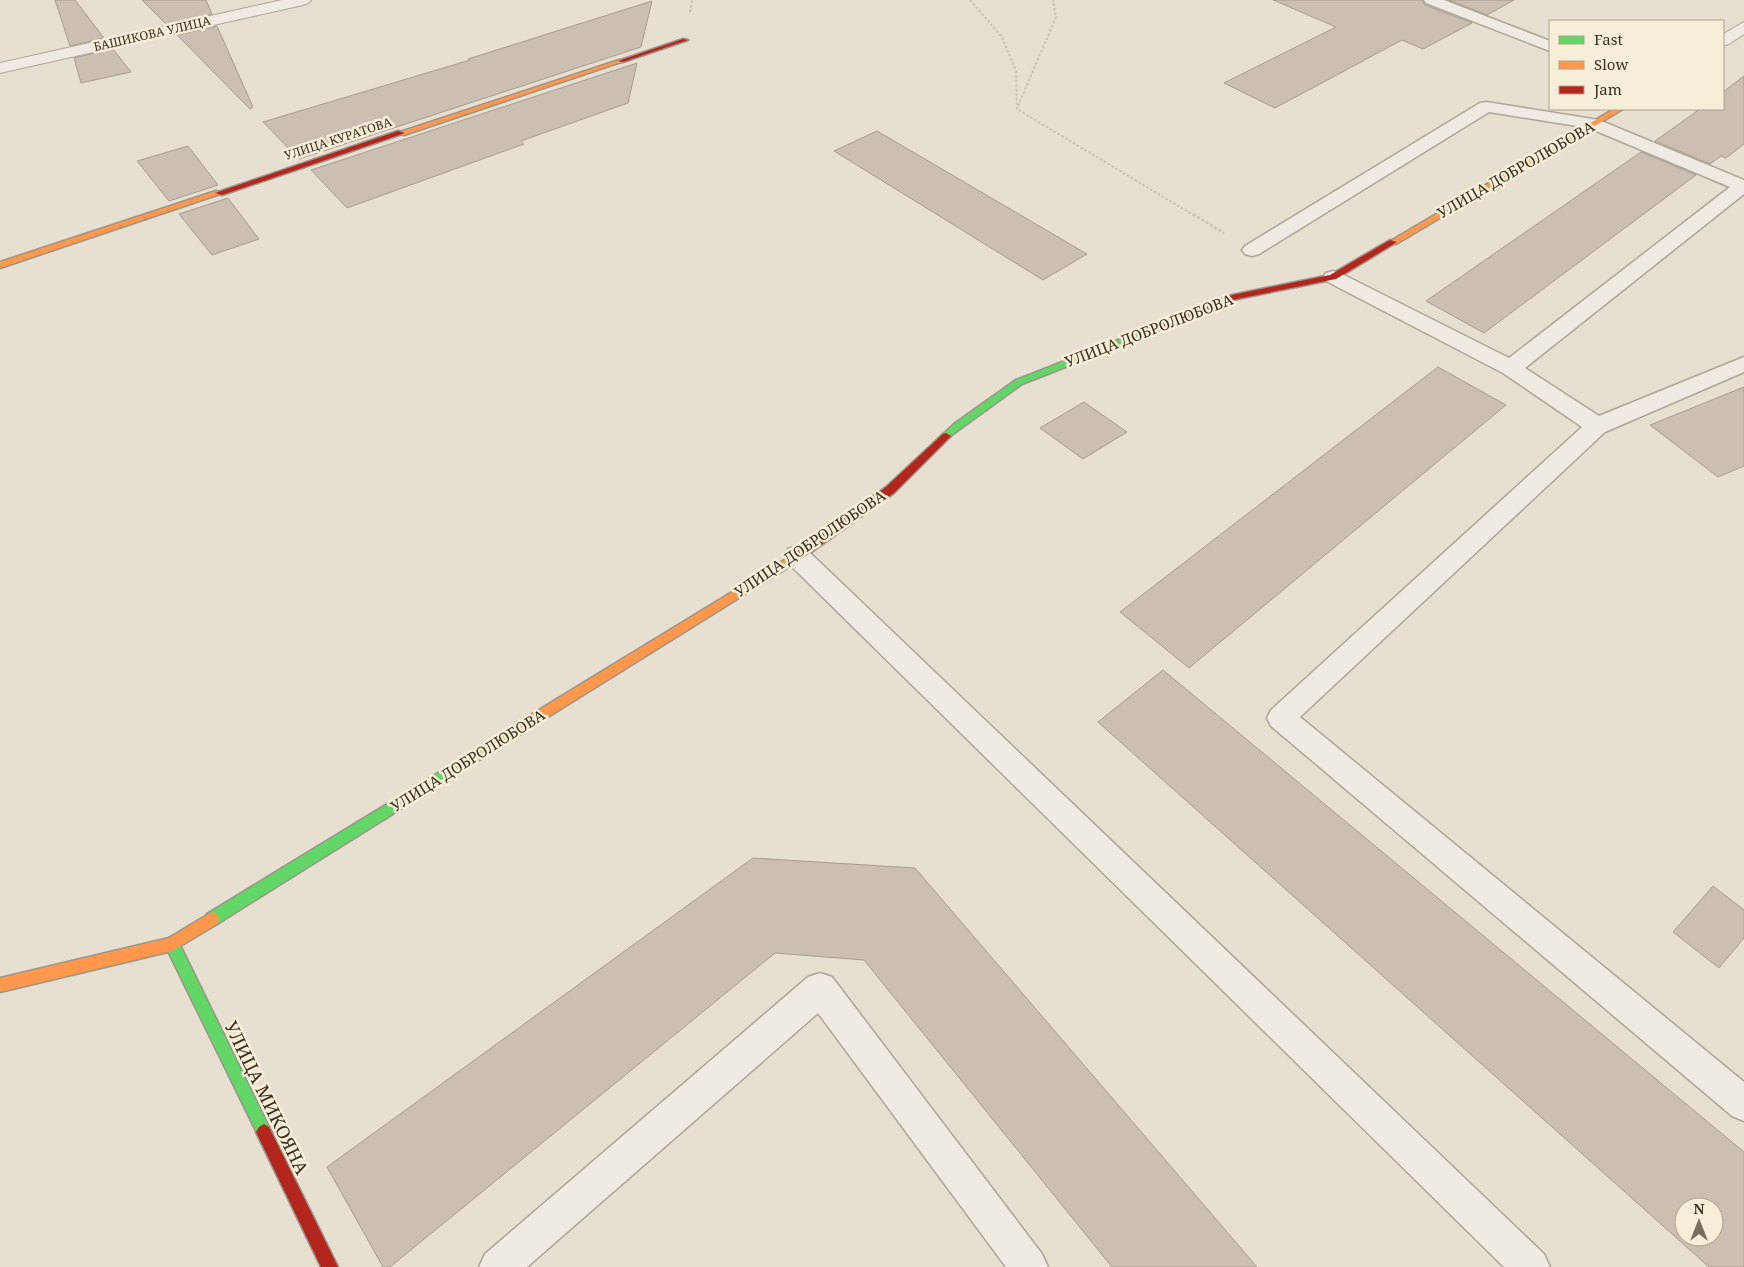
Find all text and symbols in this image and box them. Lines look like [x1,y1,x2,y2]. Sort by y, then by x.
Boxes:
street label: БАШИКОВА УЛИЦА [92,12,213,55]
legend [1549,20,1724,110]
text: Fast [1594,29,1623,49]
text: Slow [1594,54,1628,74]
text: Jam [1593,79,1622,99]
street label: УЛИЦА КУРАТОВА [282,113,394,164]
street label: УЛИЦА ДОБРОЛЮБОВА [1433,116,1598,222]
street label: УЛИЦА ДОБРОЛЮБОВА [1062,289,1236,371]
street label: УЛИЦА ДОБРОЛЮБОВА [730,485,889,601]
street label: УЛИЦА ДОБРОЛЮБОВА [387,704,549,816]
street label: УЛИЦА МИКОЯНА [219,1017,315,1178]
north arrow [1674,1197,1724,1247]
text: N [1693,1199,1705,1218]

